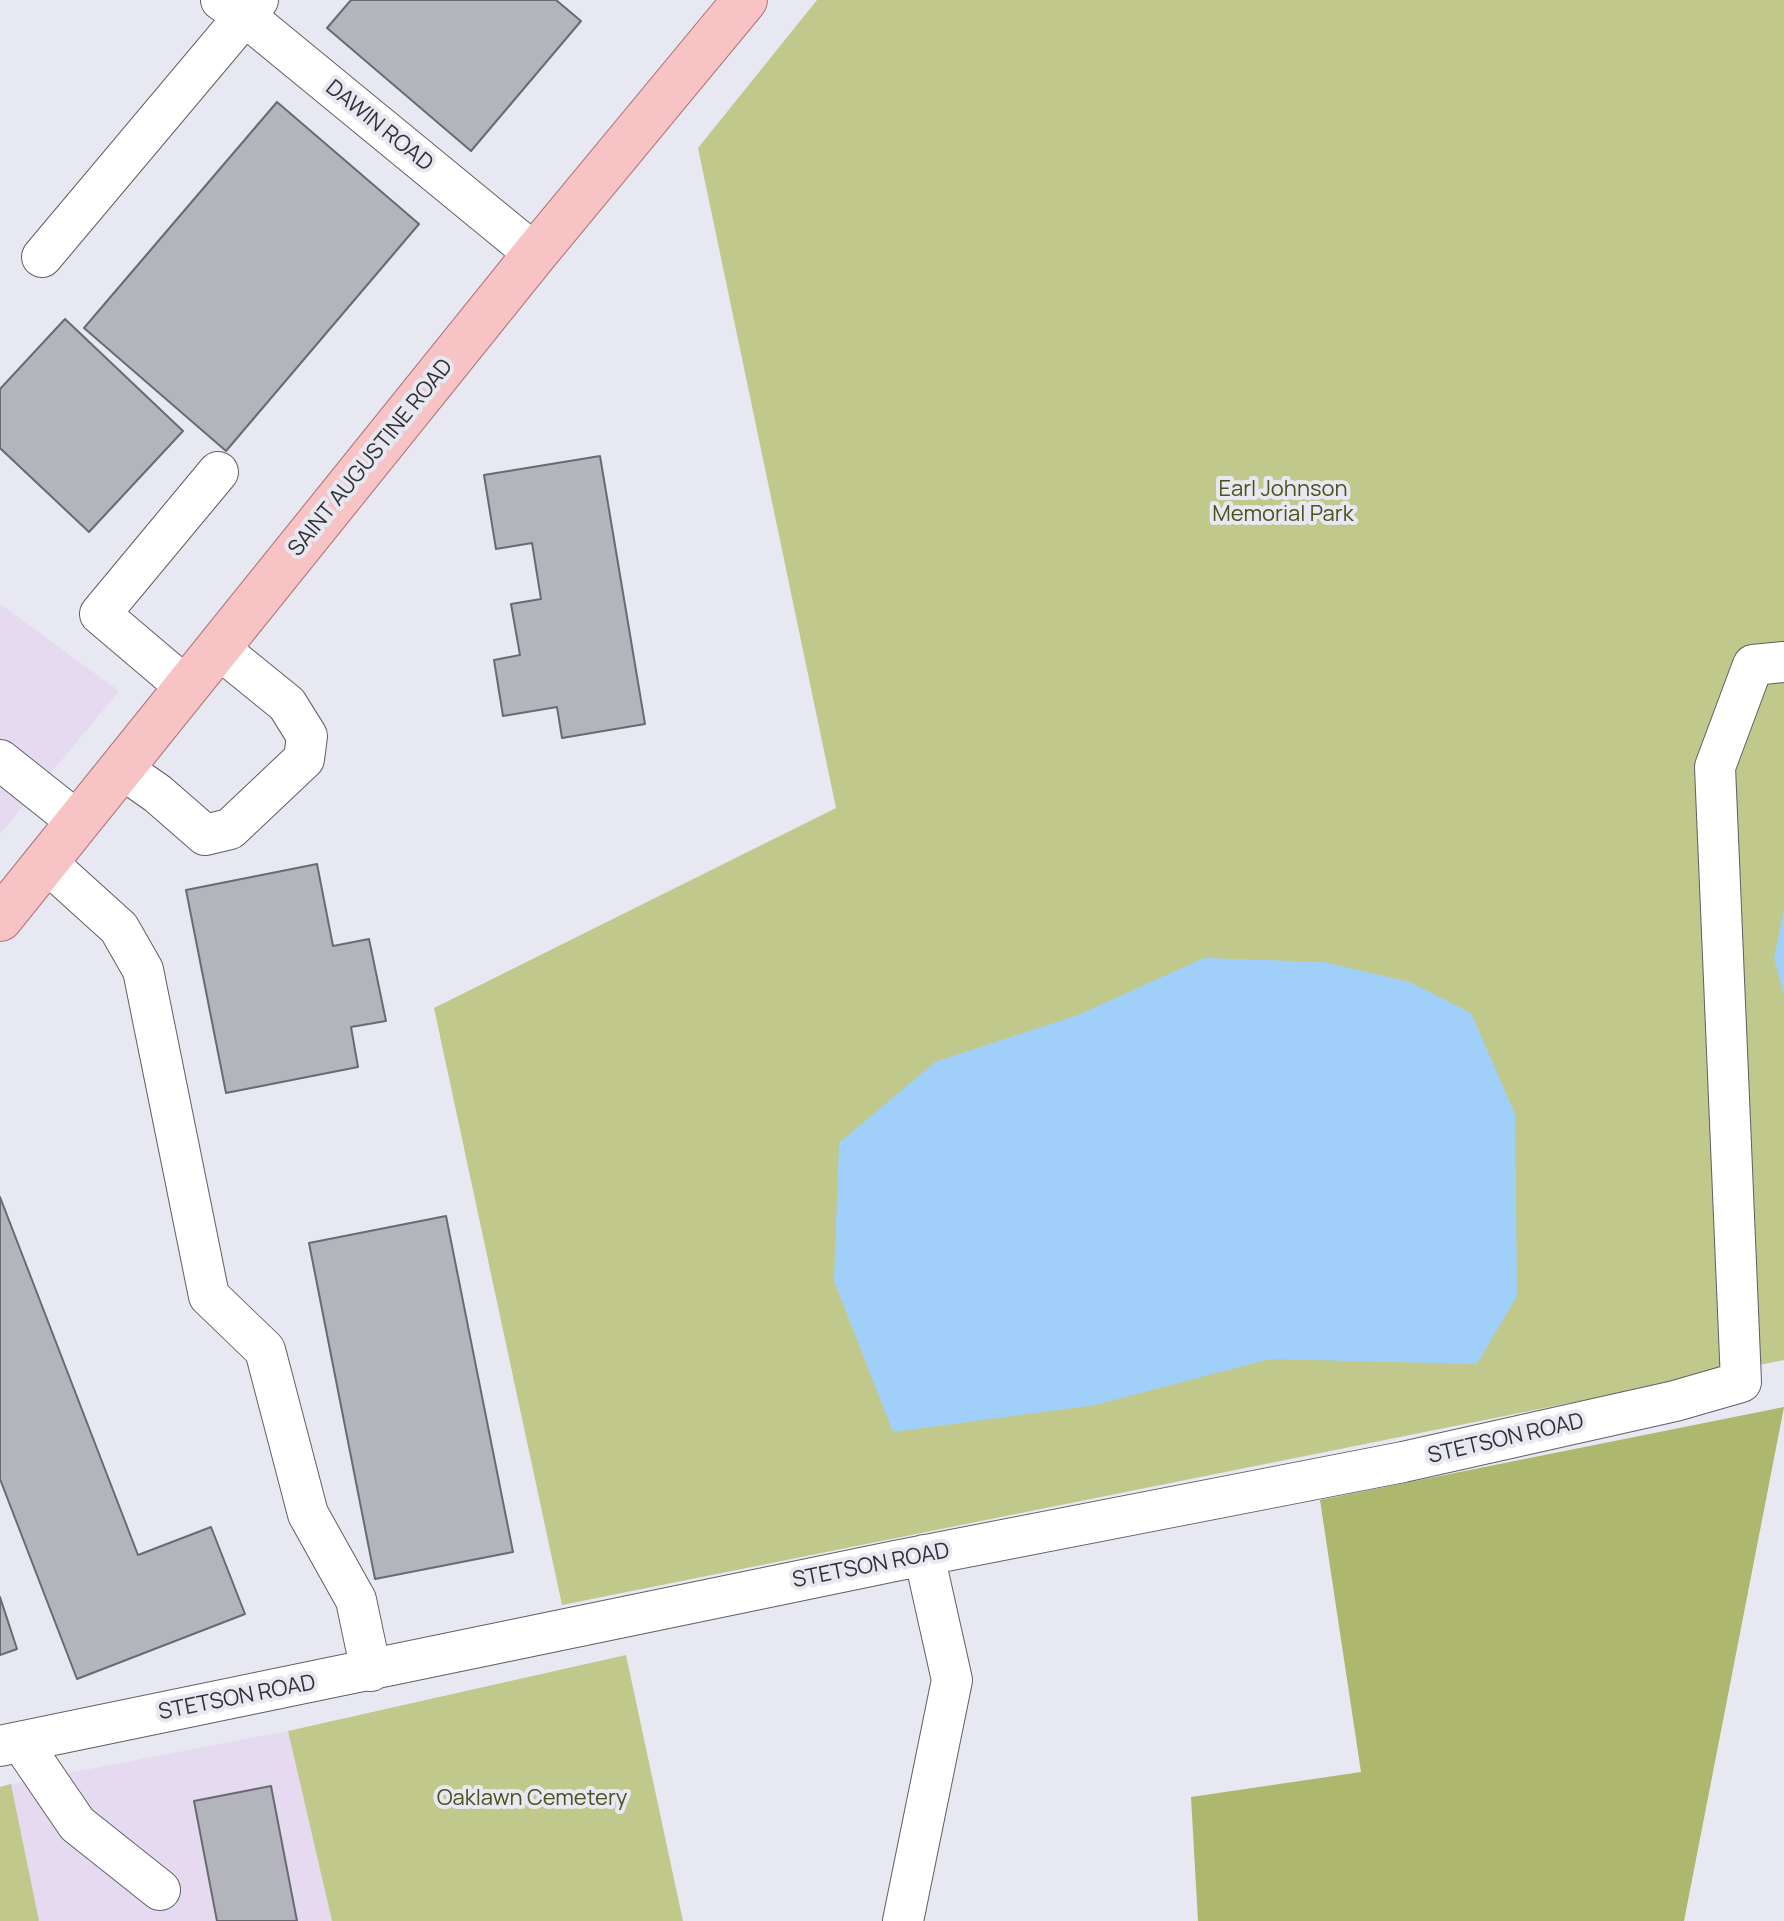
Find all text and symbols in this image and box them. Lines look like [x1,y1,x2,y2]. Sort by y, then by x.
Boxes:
street label: DAWIN ROAD [320,75,438,177]
street label: SAINT AUGUSTINE ROAD [283,354,459,562]
park label: Earl Johnson Memorial Park [1212,477,1354,528]
street label: STETSON ROAD [1425,1408,1587,1470]
street label: STETSON ROAD [790,1538,952,1594]
street label: STETSON ROAD [156,1670,318,1726]
park label: Oaklawn Cemetery [437,1786,627,1812]

